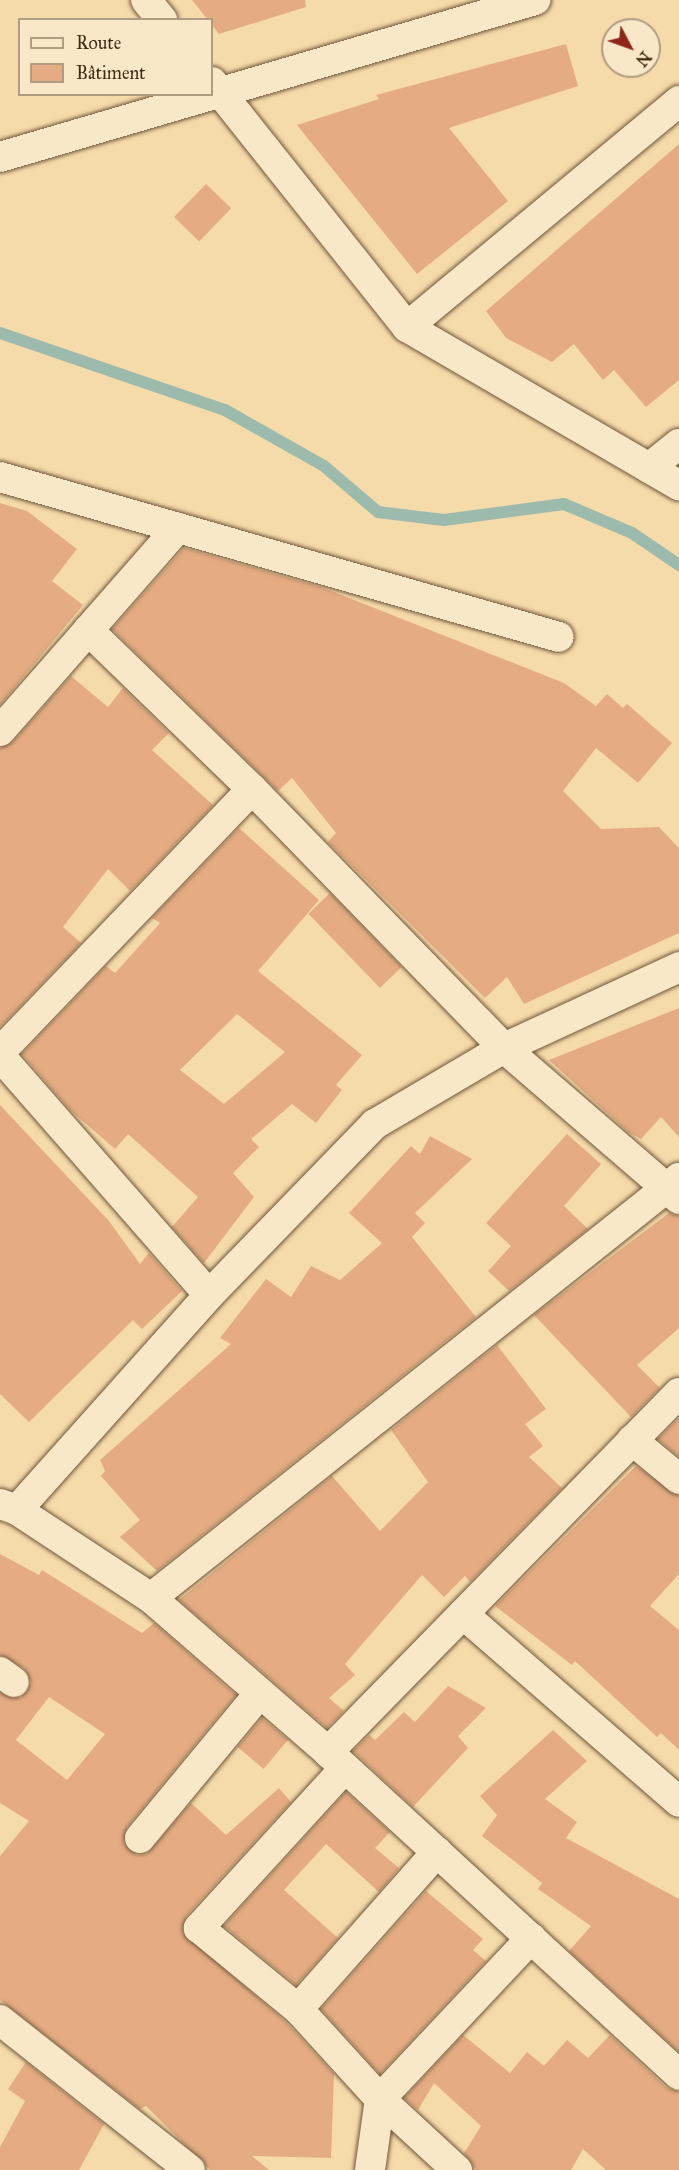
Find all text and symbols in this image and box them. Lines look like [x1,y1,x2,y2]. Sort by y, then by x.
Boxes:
legend [18,18,213,96]
north arrow [601,18,661,78]
text: Route [76,32,121,54]
text: N [632,47,655,70]
text: Bâtiment [76,62,145,84]

